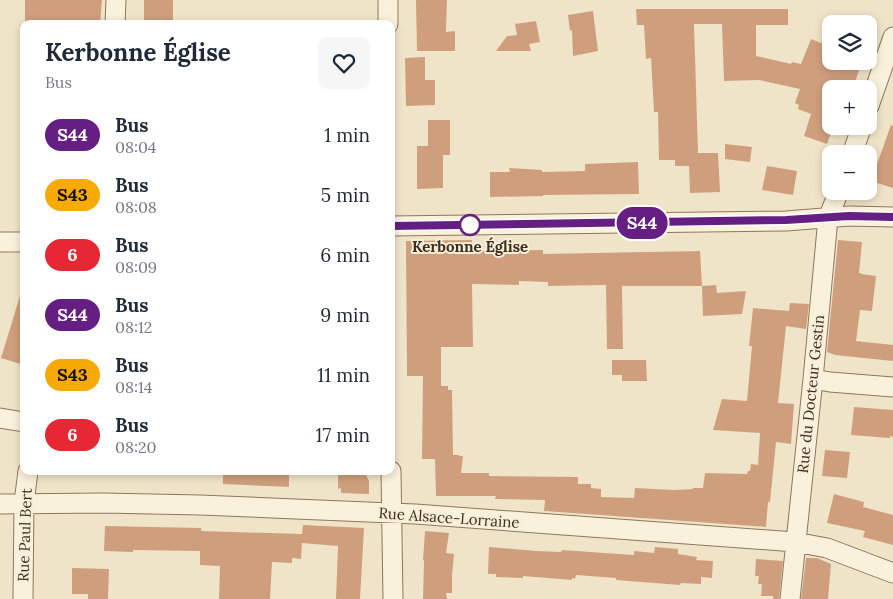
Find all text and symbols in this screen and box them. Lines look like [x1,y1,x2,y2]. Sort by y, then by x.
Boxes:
map controls [822,15,877,200]
button: layers [822,15,877,70]
text: Kerbonne Église [45,37,231,68]
button: heart [318,37,370,89]
text: Bus [45,72,72,92]
button: + [822,80,877,135]
text: Bus [115,113,148,137]
text: S44 [57,123,88,146]
text: 1 min [324,123,370,147]
text: 08:04 [115,137,157,157]
button: − [822,145,877,200]
text: Bus [115,173,148,197]
text: S43 [57,183,88,206]
text: 5 min [321,183,370,207]
text: 08:08 [115,197,157,217]
line badge: S44 [613,207,671,239]
text: S44 [627,211,657,234]
marker: Kerbonne Église [459,214,481,236]
text: Bus [115,233,148,257]
place label: Kerbonne Église [412,237,528,256]
text: 6 [67,243,78,266]
text: 6 min [320,243,370,267]
text: 08:09 [115,257,157,277]
text: Bus [115,293,148,317]
text: S44 [57,303,88,326]
text: 9 min [320,303,370,327]
street label: Rue du Docteur Gestin [793,314,828,474]
text: 08:12 [115,317,152,337]
text: Bus [115,353,148,377]
text: S43 [57,363,88,386]
text: 11 min [317,363,370,387]
text: 08:14 [115,377,152,397]
text: Bus [115,413,148,437]
text: 6 [67,423,78,446]
text: 17 min [315,423,370,447]
text: 08:20 [115,437,156,457]
street label: Rue Paul Bert [13,488,36,582]
street label: Rue Alsace-Lorraine [378,503,520,532]

